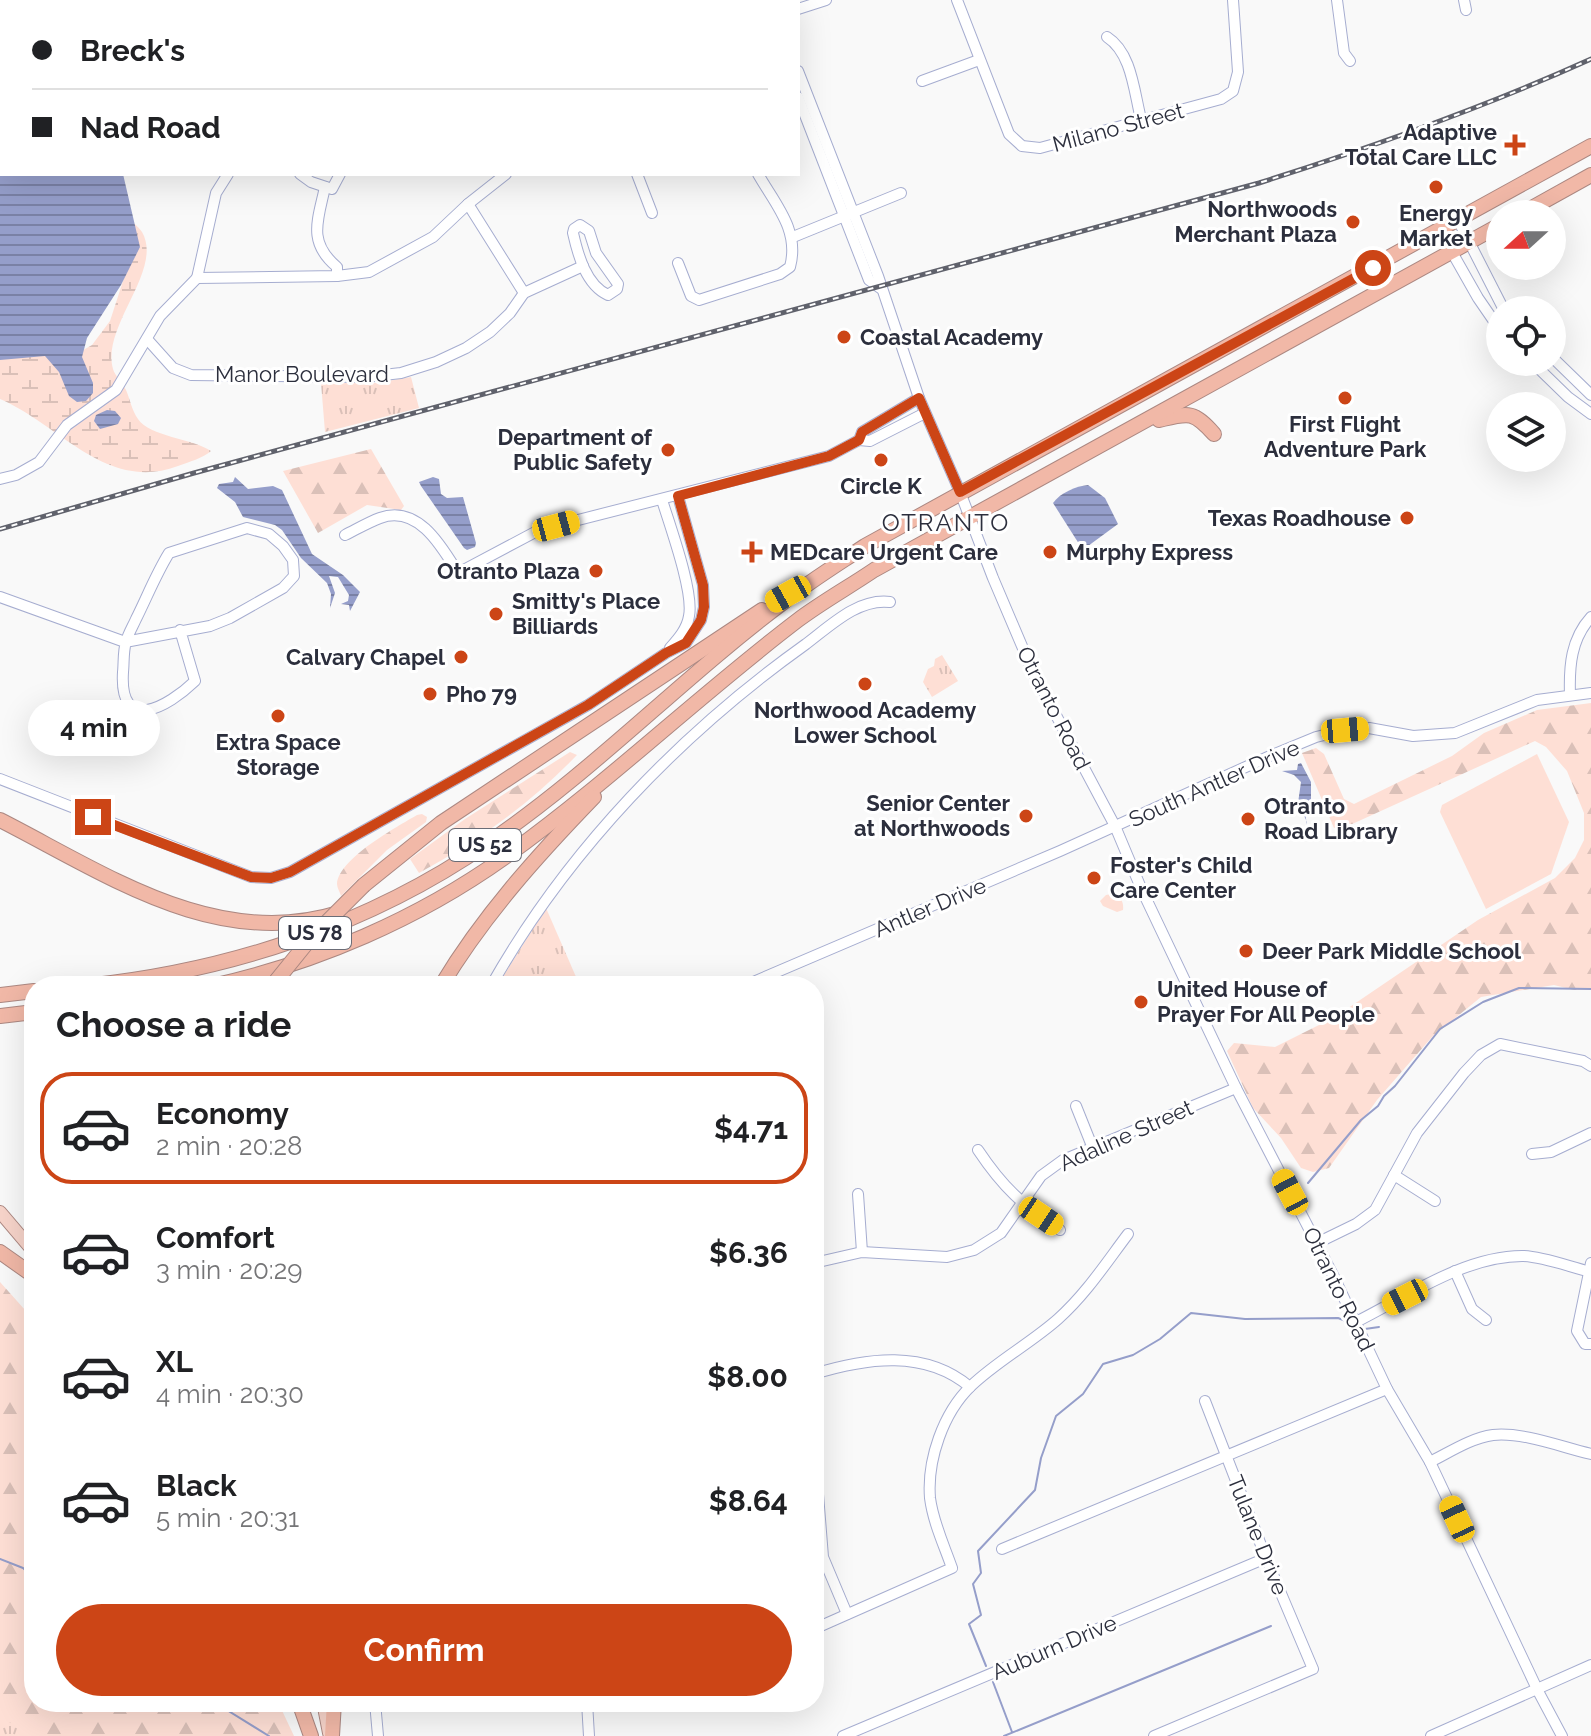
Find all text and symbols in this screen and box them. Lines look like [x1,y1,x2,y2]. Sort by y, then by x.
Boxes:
text: Breck's [80,33,185,68]
street label: Milano Street [1050,97,1187,157]
text: Nad Road [80,110,221,145]
place label: Adaptive Total Care LLC [1345,119,1497,170]
marker: Adaptive Total Care LLC [1504,134,1526,156]
marker: Energy Market [1427,178,1445,196]
place label: Northwoods Merchant Plaza [1175,196,1337,247]
place label: Energy Market [1399,200,1473,251]
north arrow [1486,200,1566,280]
map controls [1486,200,1566,472]
marker: Northwoods Merchant Plaza [1344,213,1362,231]
route start [1355,250,1391,286]
button: locate [1486,296,1566,376]
place label: Coastal Academy [860,324,1043,350]
marker: Coastal Academy [835,328,853,346]
street label: Manor Boulevard [215,361,389,387]
marker: First Flight Adventure Park [1336,389,1354,407]
button: layers [1486,392,1566,472]
place label: First Flight Adventure Park [1264,411,1427,462]
place label: Department of Public Safety [498,424,653,475]
marker: Department of Public Safety [659,441,677,459]
marker: Circle K [872,451,890,469]
place label: Circle K [840,473,922,499]
place label: Texas Roadhouse [1208,505,1391,531]
car [530,508,582,544]
district label: OTRANTO [882,508,1010,537]
marker: Texas Roadhouse [1398,509,1416,527]
place label: MEDcare Urgent Care [770,539,998,565]
place label: Murphy Express [1066,539,1233,565]
marker: MEDcare Urgent Care [741,541,763,563]
marker: Murphy Express [1041,543,1059,561]
place label: Otranto Plaza [437,558,580,584]
marker: Otranto Plaza [587,562,605,580]
car [761,572,815,616]
place label: Smitty's Place Billiards [512,588,660,639]
marker: Smitty's Place Billiards [487,605,505,623]
street label: Otranto Road [1012,642,1096,774]
place label: Calvary Chapel [286,644,446,670]
marker: Calvary Chapel [452,648,470,666]
marker: Northwood Academy Lower School [856,675,874,693]
place label: Pho 79 [446,681,517,707]
marker: Pho 79 [421,685,439,703]
place label: Northwood Academy Lower School [754,697,976,748]
callout: 4 min [27,701,159,757]
marker: Extra Space Storage [269,707,287,725]
text: 4 min [60,713,128,743]
car [1320,716,1370,744]
place label: Extra Space Storage [215,729,341,780]
street label: South Antler Drive [1125,734,1303,832]
place label: Senior Center at Northwoods [854,790,1010,841]
place label: Otranto Road Library [1264,793,1398,844]
route end [75,799,111,835]
marker: Senior Center at Northwoods [1017,807,1035,825]
marker: Otranto Road Library [1239,810,1257,828]
road number: US 52 [449,829,521,861]
place label: Foster's Child Care Center [1110,852,1252,903]
marker: Foster's Child Care Center [1085,869,1103,887]
street label: Antler Drive [870,872,990,942]
road number: US 78 [279,917,351,949]
place label: Deer Park Middle School [1262,938,1522,964]
marker: Deer Park Middle School [1237,942,1255,960]
place label: United House of Prayer For All People [1157,976,1375,1027]
marker: United House of Prayer For All People [1132,993,1150,1011]
text: Choose a ride [56,1003,291,1045]
icon: car [60,1092,132,1164]
street label: Adaline Street [1055,1094,1197,1176]
text: Economy [156,1096,289,1131]
text: $4.71 [714,1111,788,1146]
text: 2 min · 20:28 [156,1131,302,1161]
car [1268,1165,1312,1219]
car [1014,1193,1068,1239]
icon: car [60,1216,132,1288]
text: Comfort [156,1220,275,1255]
street label: Otranto Road [1298,1223,1380,1355]
text: $6.36 [709,1235,788,1270]
text: 3 min · 20:29 [156,1255,303,1285]
car [1378,1275,1432,1319]
icon: car [60,1340,132,1412]
text: XL [156,1344,193,1379]
text: $8.00 [707,1359,788,1394]
text: 4 min · 20:30 [156,1379,304,1409]
icon: car [60,1464,132,1536]
text: Black [156,1468,237,1503]
street label: Tulane Drive [1222,1472,1294,1599]
text: $8.64 [709,1483,788,1518]
car [1436,1492,1478,1546]
text: 5 min · 20:31 [156,1503,299,1533]
button: Confirm [56,1604,792,1696]
street label: Auburn Drive [988,1609,1120,1685]

